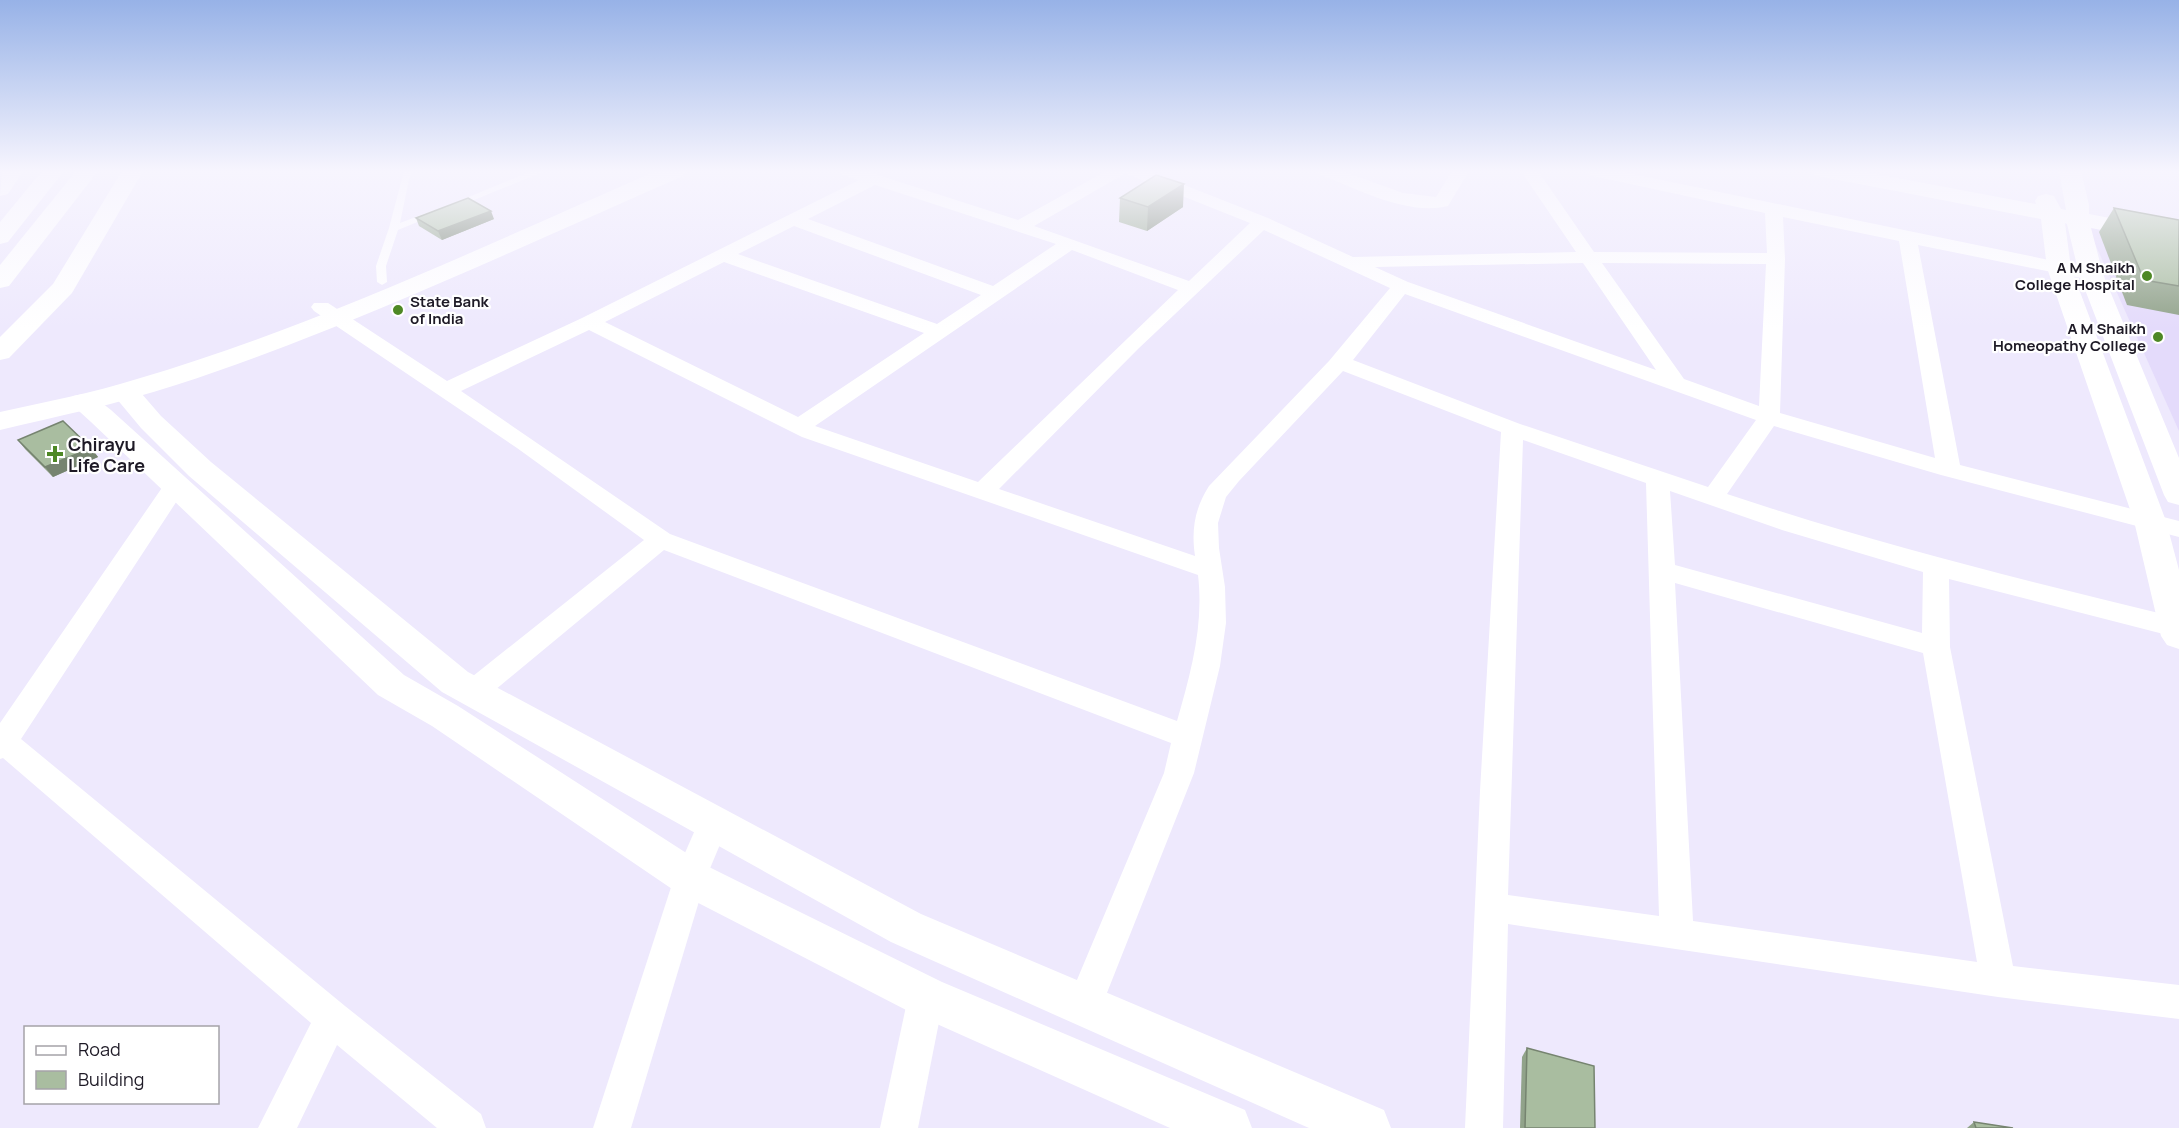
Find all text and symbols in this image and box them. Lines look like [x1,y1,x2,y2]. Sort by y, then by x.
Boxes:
place label: A M Shaikh College Hospital [2015,257,2135,295]
marker: A M Shaikh College Hospital [2140,269,2154,283]
place label: State Bank of India [410,291,490,329]
marker: State Bank of India [391,303,405,317]
place label: A M Shaikh Homeopathy College [1993,318,2146,356]
marker: A M Shaikh Homeopathy College [2151,330,2165,344]
place label: Chirayu Life Care [68,432,145,477]
marker: Chirayu Life Care [46,445,64,463]
legend [24,1026,219,1104]
text: Road [78,1037,121,1061]
text: Building [78,1067,144,1091]

